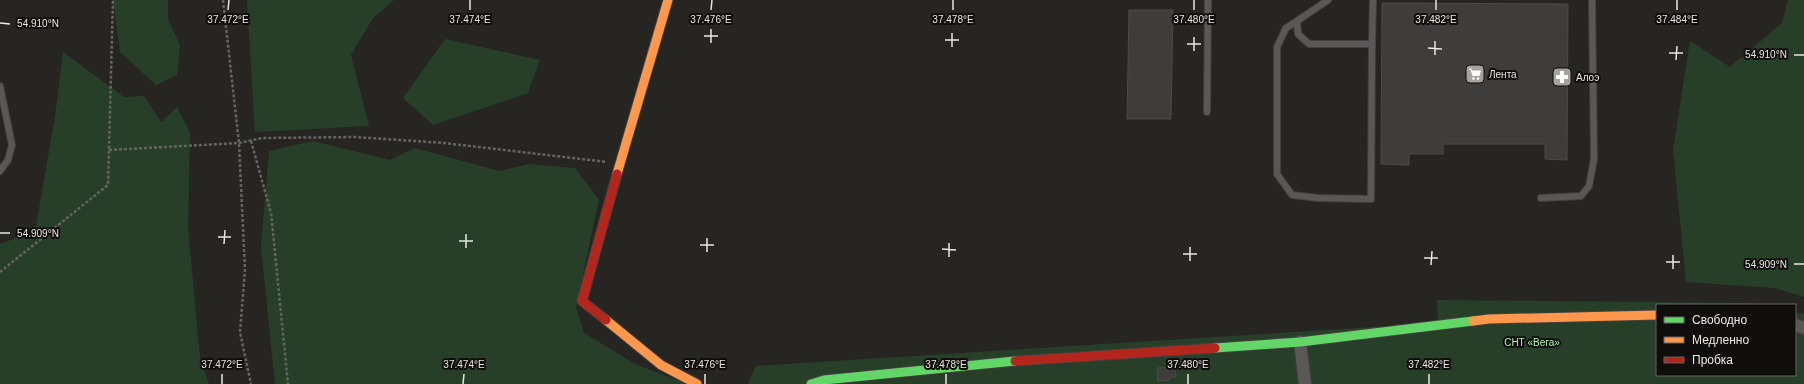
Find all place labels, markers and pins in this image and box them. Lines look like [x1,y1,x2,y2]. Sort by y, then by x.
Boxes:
supermarket icon: Лента [1464,63,1486,85]
pharmacy icon: Алоэ [1551,66,1573,88]
place label: Лента [1489,69,1517,80]
place label: Алоэ [1576,72,1599,83]

